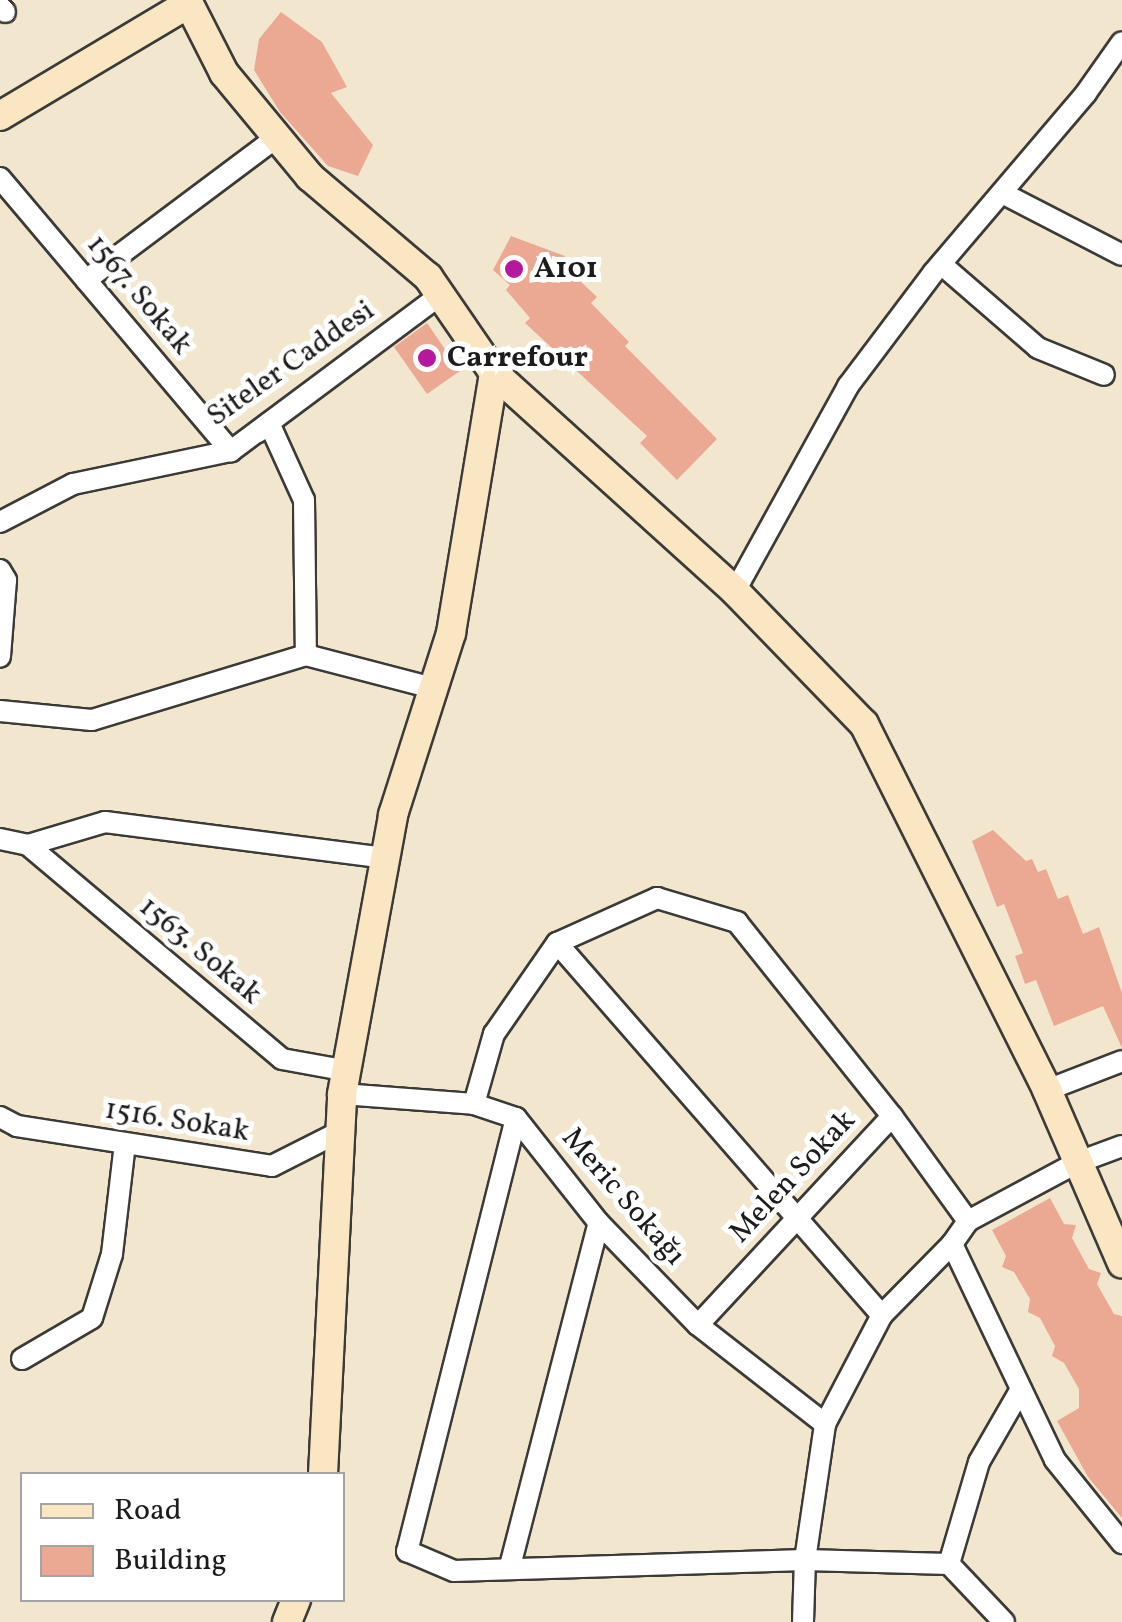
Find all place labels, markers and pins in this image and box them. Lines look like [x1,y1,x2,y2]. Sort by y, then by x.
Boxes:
place label: A101 [534,251,598,287]
marker: A101 [503,258,525,280]
place label: Carrefour [447,340,588,376]
marker: Carrefour [416,347,438,369]

